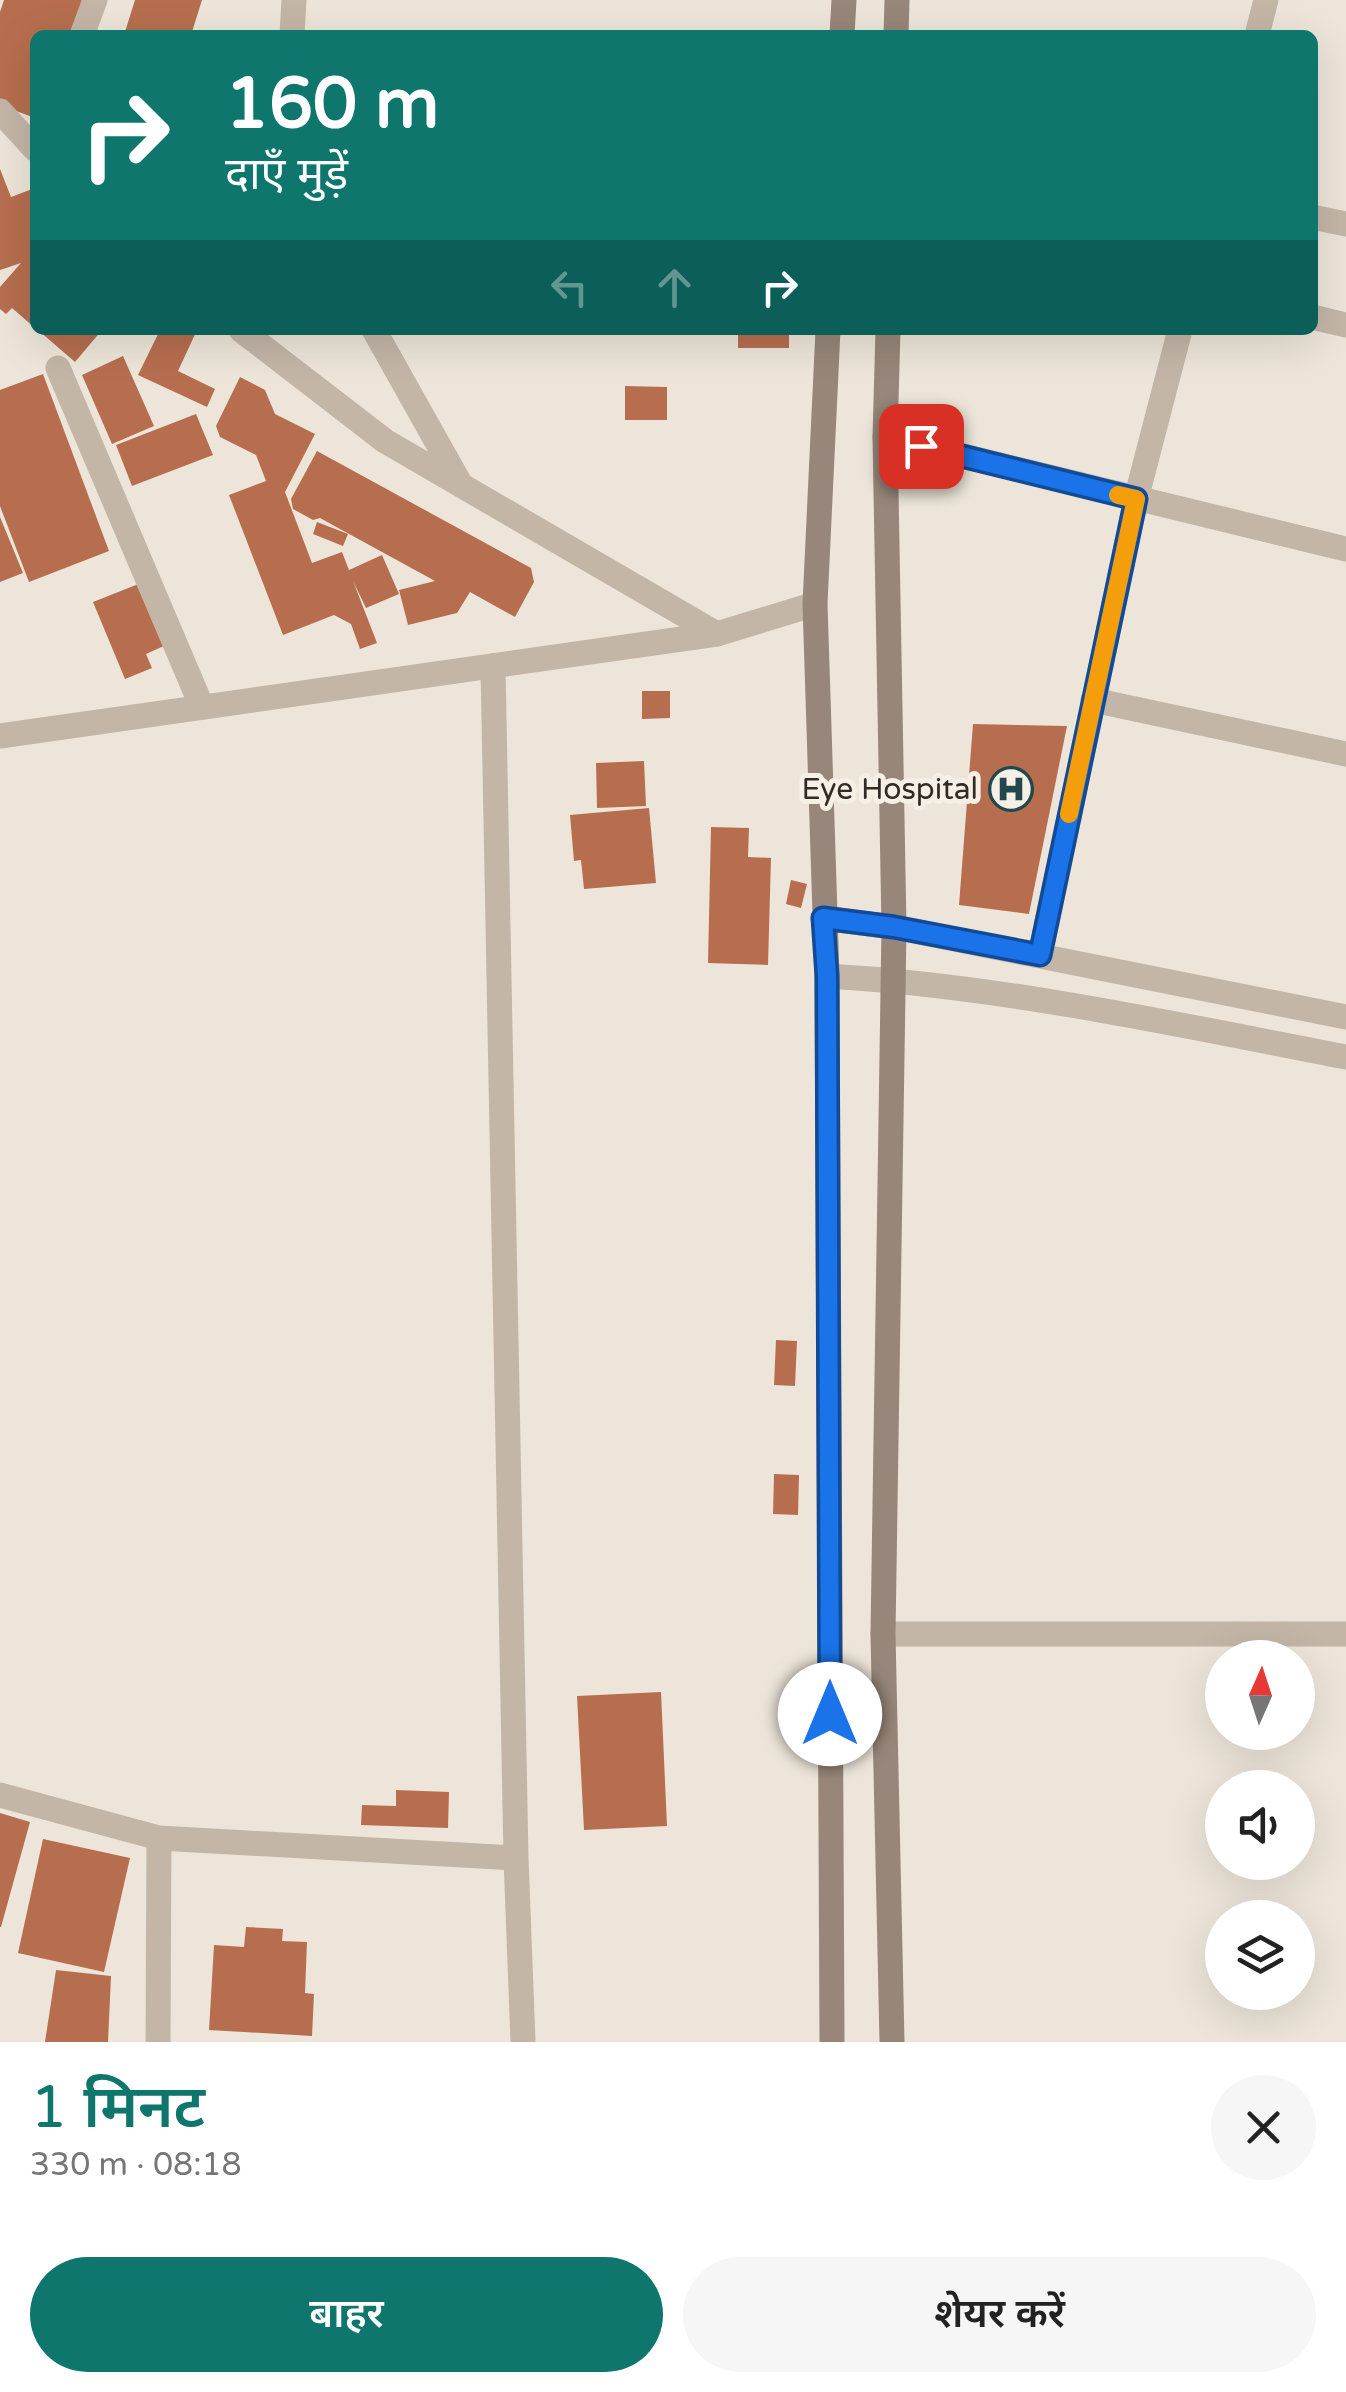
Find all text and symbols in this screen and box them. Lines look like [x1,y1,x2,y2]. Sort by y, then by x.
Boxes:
text: 160 m [225,63,439,147]
icon: right [60,70,190,200]
text: दाएँ मुड़ें [225,148,348,202]
icon: left [542,260,597,315]
icon: ahead [647,260,702,315]
icon: right [752,260,807,315]
pin [879,404,964,489]
icon: arrive [894,419,949,474]
hospital icon: Eye Hospital [988,766,1034,812]
place label: Eye Hospital [802,771,978,808]
north arrow [1205,1640,1315,1750]
map controls [1205,1640,1315,2010]
position arrow [778,1662,882,1766]
button: sound [1205,1770,1315,1880]
button: layers [1205,1900,1315,2010]
text: 1 मिनट [30,2072,205,2144]
button: close [1211,2075,1316,2180]
text: 330 m · 08:18 [30,2146,242,2184]
button: बाहर [30,2257,663,2372]
button: शेयर करें [683,2257,1316,2372]

